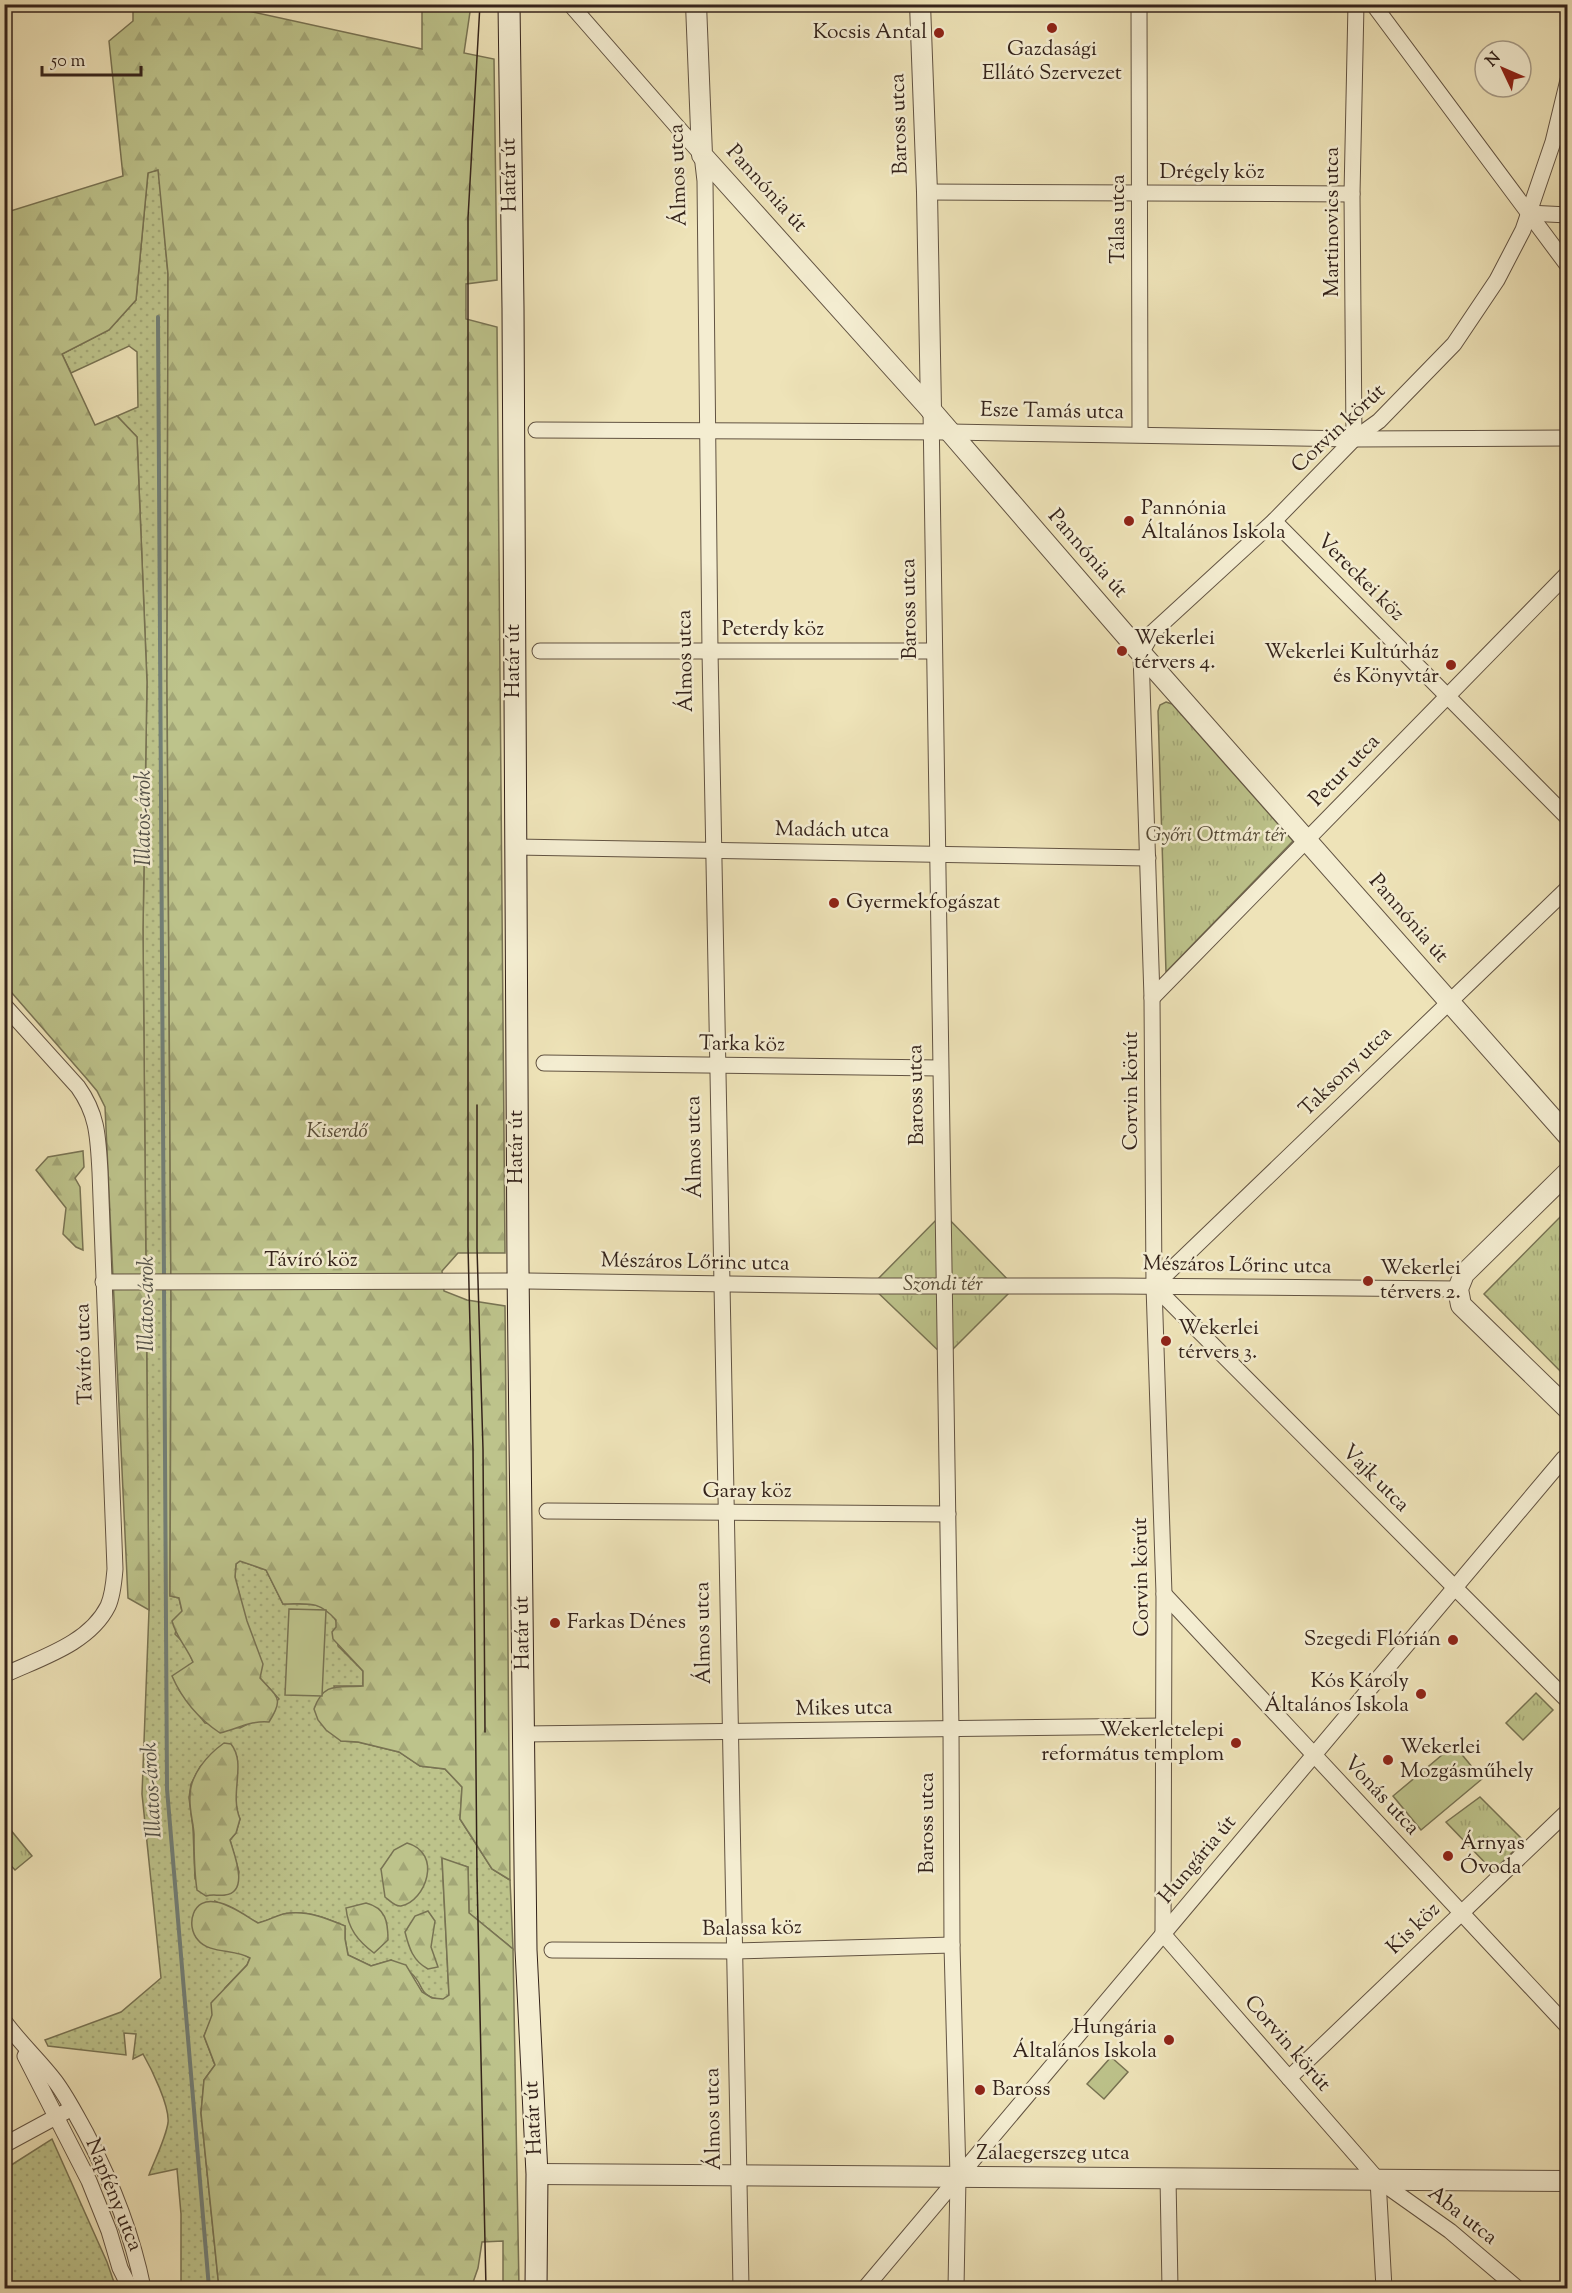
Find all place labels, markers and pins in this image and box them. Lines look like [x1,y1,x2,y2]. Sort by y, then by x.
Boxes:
place label: Kocsis Antal [813,18,927,48]
marker: Gazdasági Ellátó Szervezet [1045,21,1059,35]
marker: Kocsis Antal [932,26,946,40]
place label: Gazdasági Ellátó Szervezet [982,35,1122,89]
place label: Pannónia Általános Iskola [1141,494,1286,548]
marker: Pannónia Általános Iskola [1122,514,1136,528]
place label: Wekerlei térvers 4. [1134,624,1215,678]
place label: Wekerlei Kultúrház és Könyvtár [1264,638,1439,692]
marker: Wekerlei térvers 4. [1115,644,1129,658]
marker: Wekerlei Kultúrház és Könyvtár [1444,658,1458,672]
place label: Gyermekfogászat [846,888,1000,918]
marker: Gyermekfogászat [827,896,841,910]
place label: Wekerlei térvers 2. [1380,1254,1461,1308]
marker: Wekerlei térvers 2. [1361,1274,1375,1288]
place label: Wekerlei térvers 3. [1178,1314,1259,1368]
marker: Wekerlei térvers 3. [1159,1334,1173,1348]
place label: Farkas Dénes [567,1608,686,1638]
marker: Farkas Dénes [548,1616,562,1630]
place label: Szegedi Flórián [1304,1625,1441,1655]
marker: Szegedi Flórián [1446,1633,1460,1647]
place label: Kós Károly Általános Iskola [1264,1667,1410,1721]
marker: Kós Károly Általános Iskola [1414,1687,1428,1701]
place label: Wekerletelepi református templom [1041,1716,1224,1770]
place label: Wekerlei Mozgásműhely [1400,1733,1534,1787]
marker: Wekerletelepi református templom [1229,1736,1243,1750]
marker: Wekerlei Mozgásműhely [1381,1753,1395,1767]
place label: Árnyas Óvoda [1460,1829,1525,1883]
marker: Árnyas Óvoda [1441,1849,1455,1863]
place label: Hungária Általános Iskola [1012,2013,1157,2067]
marker: Hungária Általános Iskola [1162,2033,1176,2047]
place label: Baross [992,2075,1051,2105]
marker: Baross [973,2083,987,2097]

